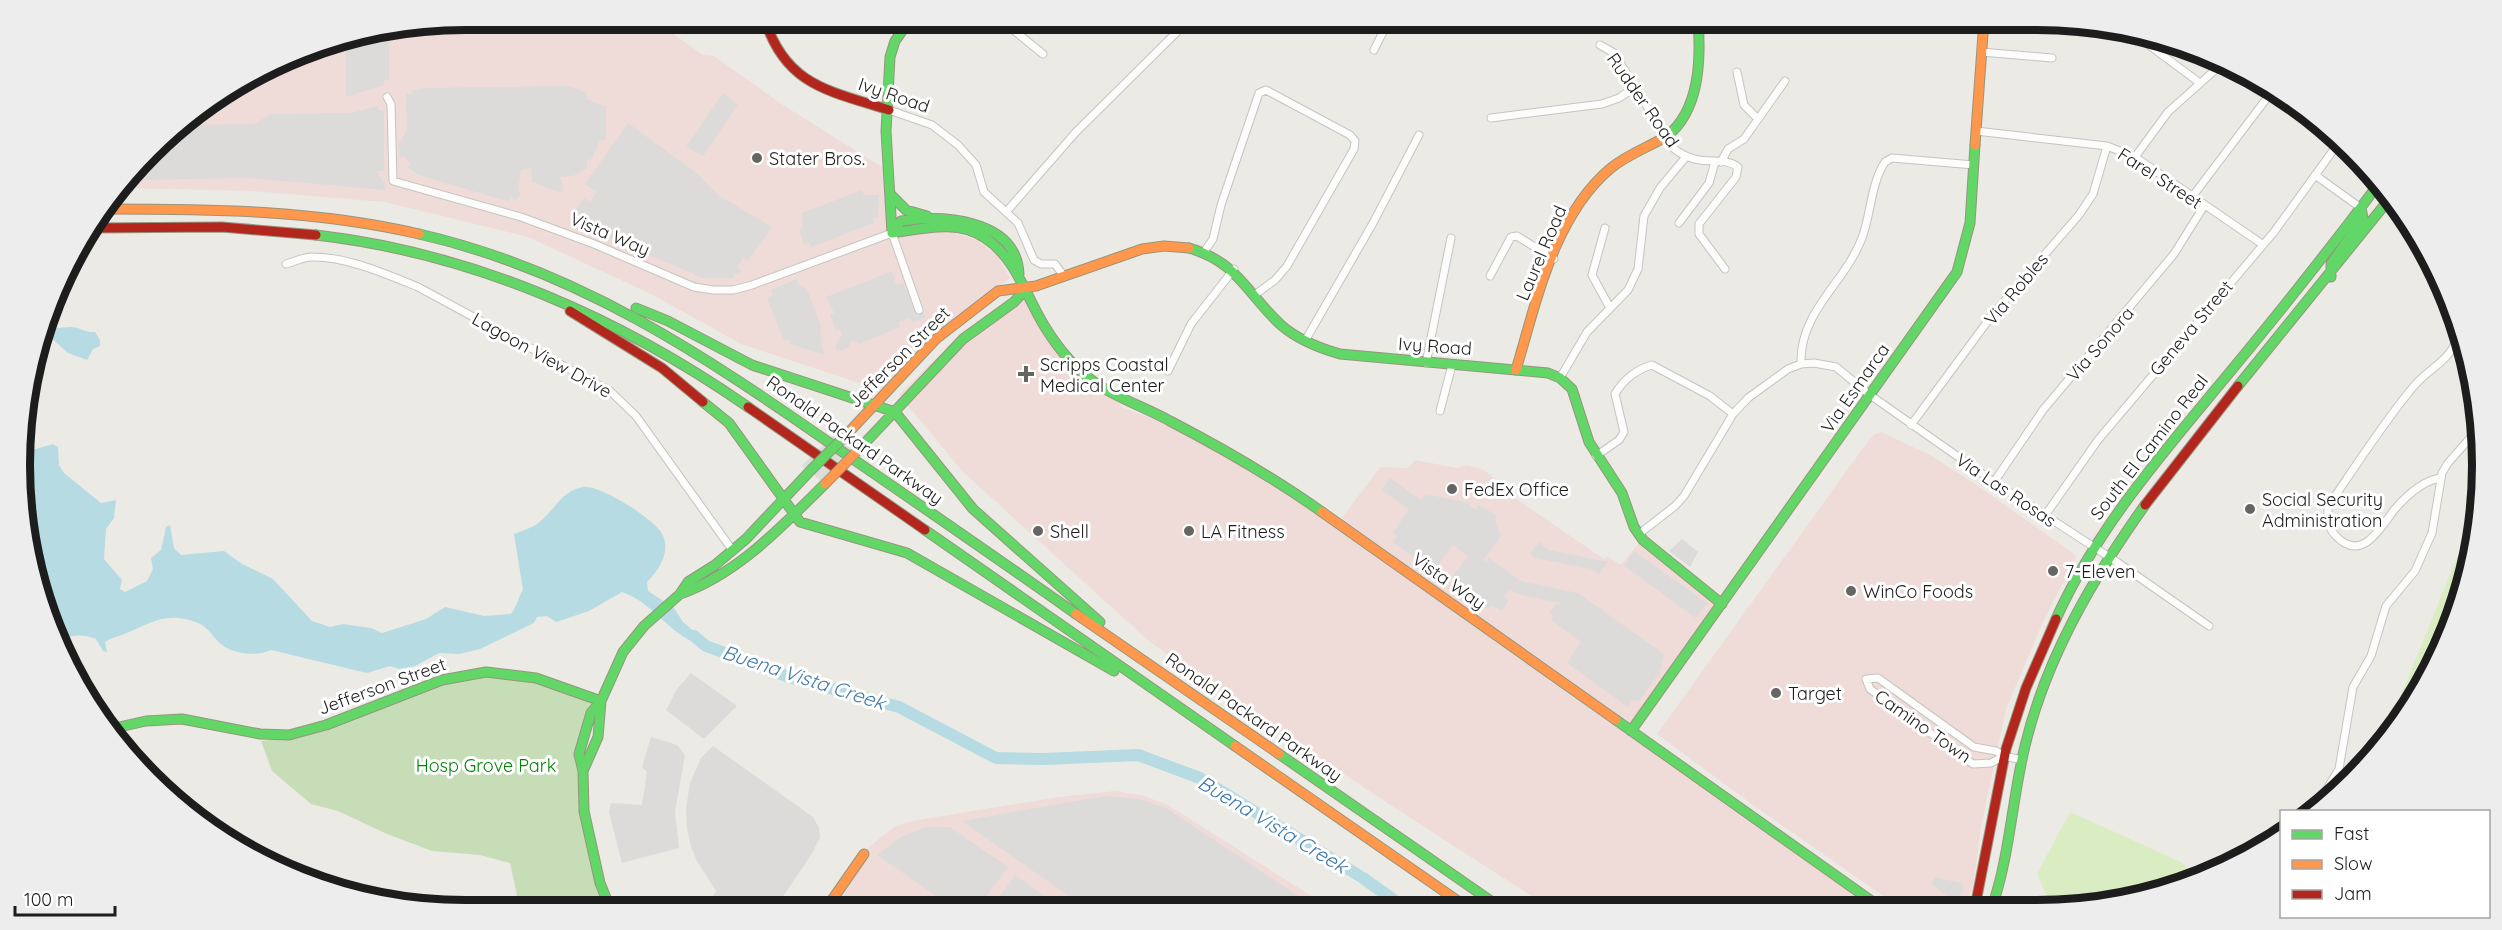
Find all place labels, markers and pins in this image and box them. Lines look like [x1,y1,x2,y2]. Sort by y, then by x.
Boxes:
place label: Stater Bros. [769,147,865,170]
marker: Stater Bros. [750,151,764,165]
place label: Scripps Coastal Medical Center [1040,353,1169,397]
marker: Scripps Coastal Medical Center [1017,365,1035,383]
place label: FedEx Office [1464,478,1569,501]
marker: FedEx Office [1445,482,1459,496]
place label: Social Security Administration [2262,488,2383,532]
marker: Social Security Administration [2243,502,2257,516]
place label: Shell [1050,520,1089,543]
place label: LA Fitness [1201,520,1285,543]
marker: Shell [1031,524,1045,538]
marker: LA Fitness [1182,524,1196,538]
place label: 7-Eleven [2065,560,2136,583]
marker: 7-Eleven [2046,564,2060,578]
place label: WinCo Foods [1863,580,1973,603]
marker: WinCo Foods [1844,584,1858,598]
place label: Target [1788,682,1842,705]
marker: Target [1769,686,1783,700]

